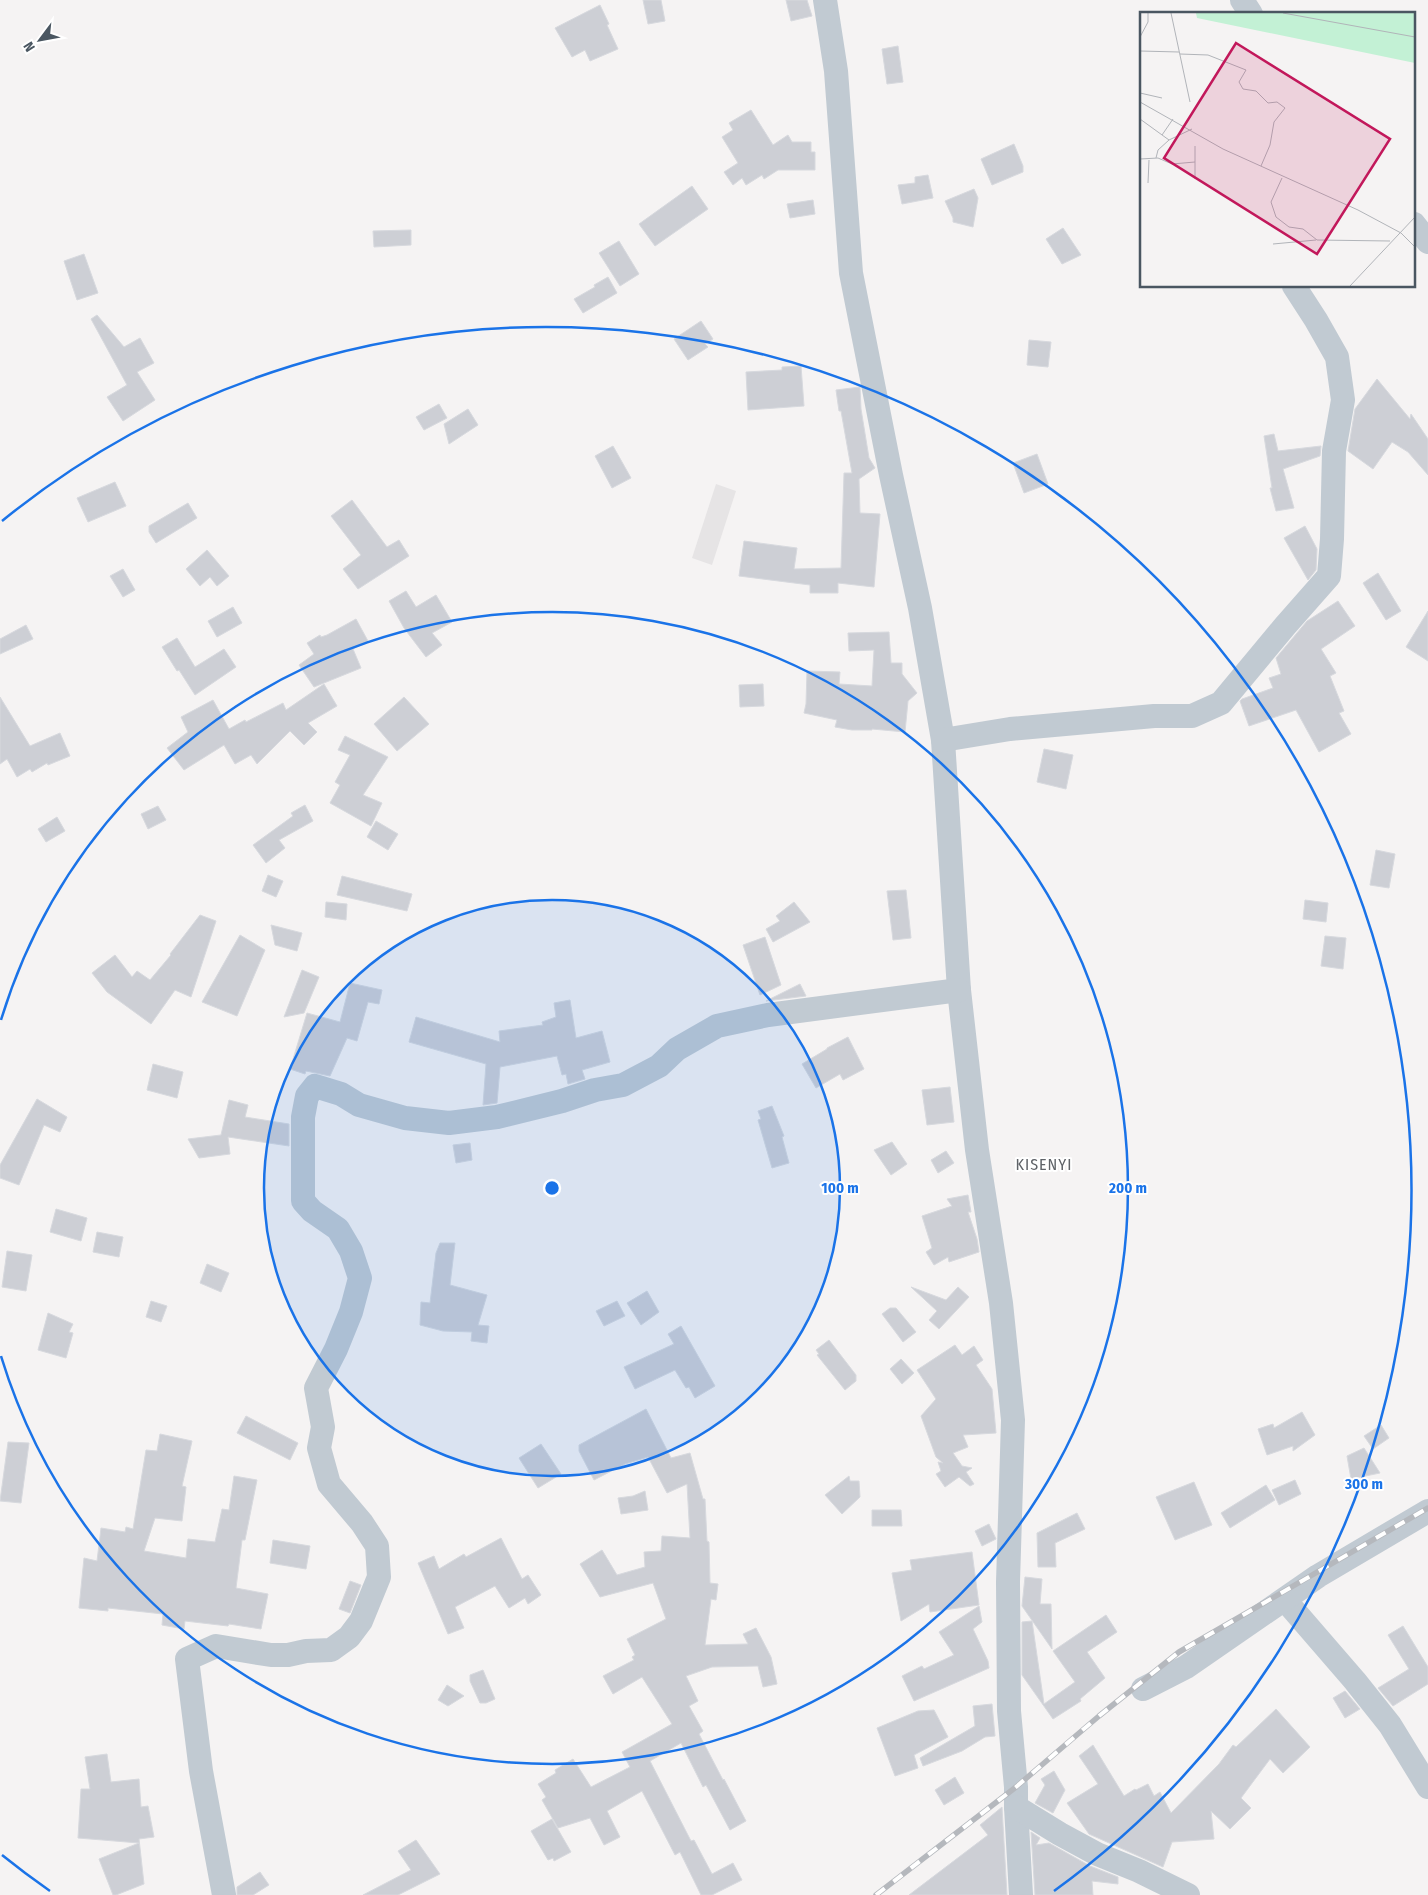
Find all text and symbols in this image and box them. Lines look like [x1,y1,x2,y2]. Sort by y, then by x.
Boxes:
inset map [1140,12,1416,288]
north arrow [15,15,65,65]
text: N [20,39,39,55]
district label: KISENYI [1016,1155,1072,1174]
centre of rings [543,1179,561,1197]
text: 100 m [821,1179,859,1197]
text: 200 m [1108,1179,1147,1197]
text: 300 m [1344,1475,1383,1493]

